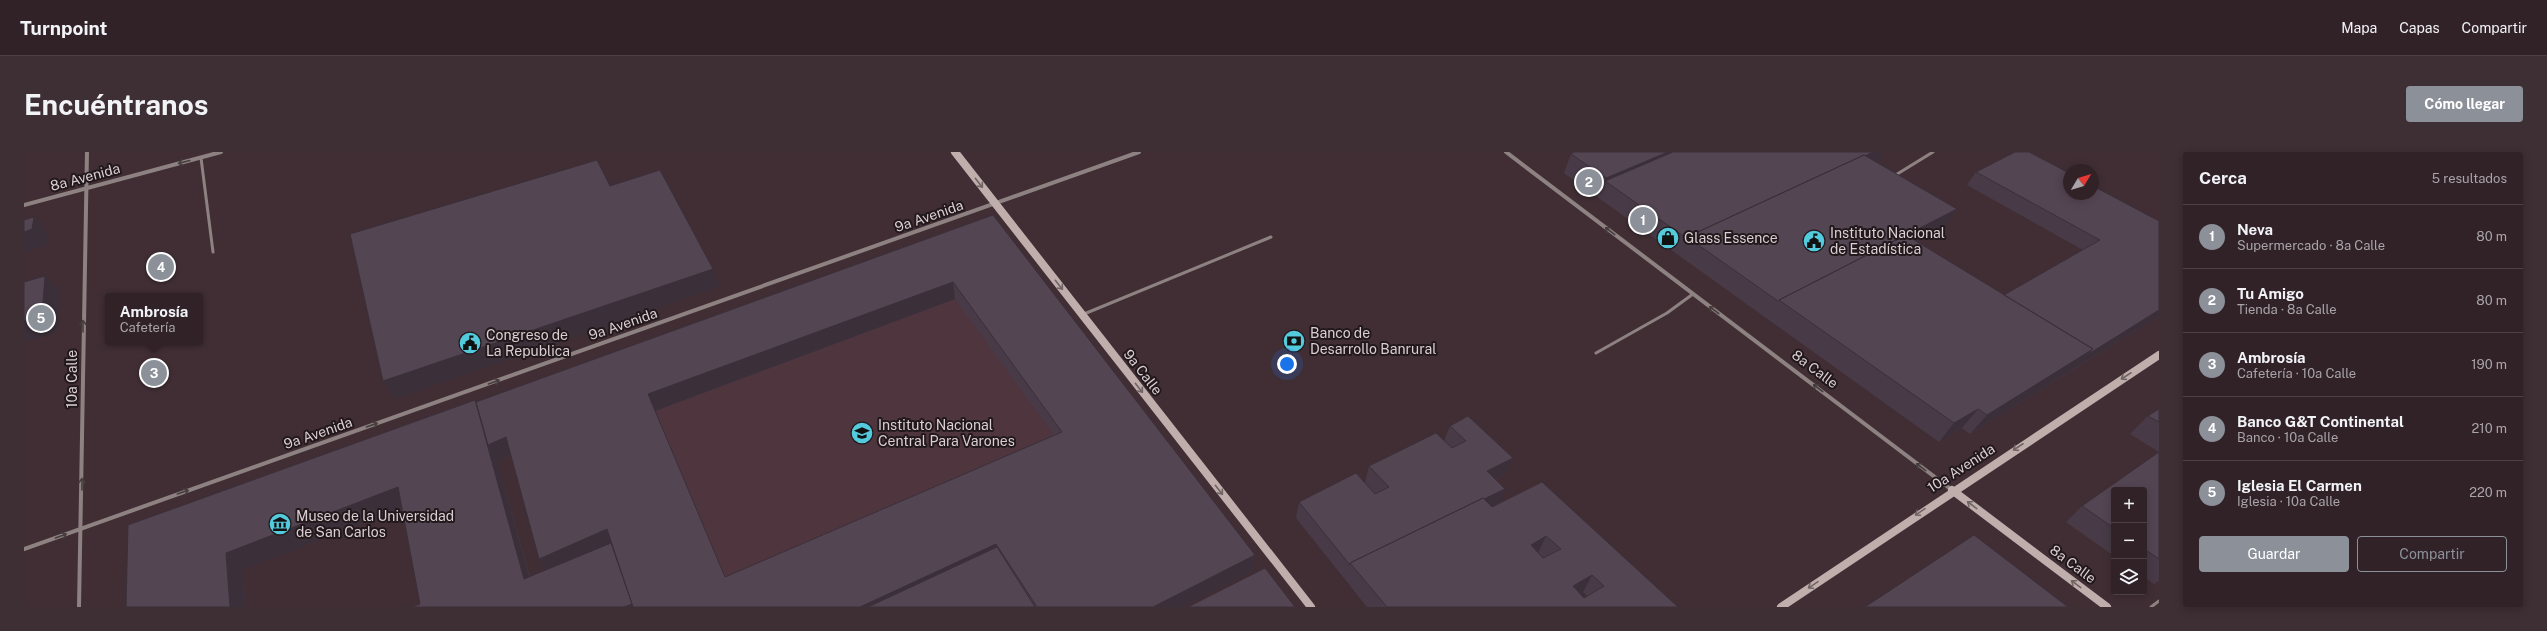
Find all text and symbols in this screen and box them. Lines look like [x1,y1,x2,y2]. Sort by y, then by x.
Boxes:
text: Turnpoint [20,17,107,39]
text: Mapa [2341,20,2377,36]
text: Capas [2399,20,2440,36]
text: Compartir [2462,20,2527,36]
button: Cómo llegar [2406,86,2523,122]
text: Encuéntranos [24,88,209,121]
one-way arrow [177,159,190,166]
street label: 8a Avenida [48,160,122,194]
north arrow [2063,164,2099,200]
pin: 2 [1576,167,1602,197]
text: Cerca [2199,168,2247,188]
text: 5 resultados [2432,171,2507,186]
one-way arrow [975,177,984,188]
street label: 9a Avenida [893,197,965,235]
pin: 1 [1630,205,1656,235]
text: Neva [2237,221,2273,238]
shop icon: Glass Essence [1655,225,1681,251]
place label: Instituto Nacional de Estadística [1830,225,1945,257]
one-way arrow [1605,227,1616,236]
public building icon: Instituto Nacional de Estadística [1801,228,1827,254]
text: 1 [2209,229,2215,244]
text: 80 m [2476,229,2507,244]
place label: Glass Essence [1684,230,1778,246]
text: Supermercado · 8a Calle [2237,238,2385,253]
pin: 4 [148,252,174,282]
one-way arrow [1055,280,1063,291]
text: Tu Amigo [2237,285,2304,302]
popup [105,293,203,345]
text: 2 [2208,293,2216,308]
text: 80 m [2476,293,2507,308]
text: Tienda · 8a Calle [2237,302,2337,317]
pin: 5 [28,303,54,333]
text: Ambrosía [120,303,188,320]
street label: 9a Avenida [587,305,659,343]
one-way arrow [1709,306,1720,314]
one-way arrow [79,320,87,333]
text: Cafetería [120,320,175,335]
place label: Banco de Desarrollo Banrural [1310,325,1436,357]
place label: Congreso de La Republica [486,327,570,359]
bank icon: Banco de Desarrollo Banrural [1281,328,1307,354]
public building icon: Congreso de La Republica [457,330,483,356]
street label: 9a Calle [1120,346,1166,398]
street label: 8a Calle [1789,347,1841,391]
text: Ambrosía [2237,349,2306,366]
street label: 10a Calle [64,350,80,408]
your location [1277,354,1297,374]
text: 3 [2208,357,2216,372]
text: 190 m [2471,357,2507,372]
pin: 3 [141,358,167,388]
text: Cafetería · 10a Calle [2237,366,2356,381]
one-way arrow [2121,372,2132,380]
one-way arrow [488,377,500,385]
one-way arrow [1135,382,1143,393]
one-way arrow [1812,384,1823,393]
text: Banco G&T Continental [2237,413,2404,430]
street label: 9a Avenida [282,414,354,452]
place label: Instituto Nacional Central Para Varones [878,417,1015,449]
school or university icon: Instituto Nacional Central Para Varones [849,420,875,446]
one-way arrow [365,421,378,428]
text: 4 [2208,421,2216,436]
text: 210 m [2472,421,2507,436]
text: Banco · 10a Calle [2237,430,2338,445]
street label: 10a Avenida [1924,440,1998,496]
one-way arrow [2012,444,2024,452]
one-way arrow [1916,463,1927,471]
text: Iglesia El Carmen [2237,477,2362,494]
one-way arrow [78,478,86,491]
one-way arrow [1215,485,1224,496]
text: 5 [2208,485,2216,500]
text: 220 m [2469,485,2507,500]
map controls [2111,487,2147,595]
button: + [2111,487,2147,523]
one-way arrow [177,488,190,495]
text: Iglesia · 10a Calle [2237,494,2340,509]
one-way arrow [1967,501,1978,510]
place label: Museo de la Universidad de San Carlos [296,508,454,540]
one-way arrow [1915,508,1926,516]
museum icon: Museo de la Universidad de San Carlos [267,511,293,537]
button: − [2111,523,2147,559]
one-way arrow [54,531,66,539]
button: Guardar [2199,536,2349,572]
button: Compartir [2357,536,2507,572]
street label: 8a Calle [2047,542,2099,586]
button: layers [2111,559,2147,595]
one-way arrow [2071,579,2082,588]
one-way arrow [1807,581,1818,589]

